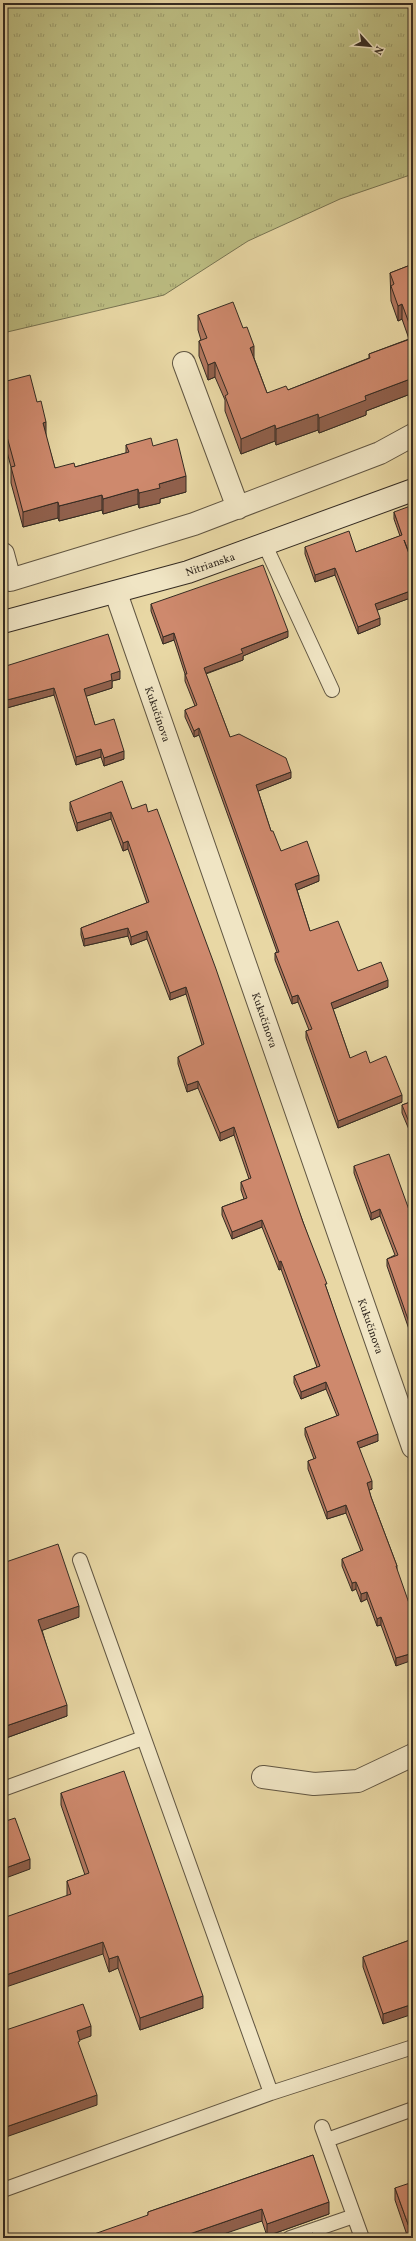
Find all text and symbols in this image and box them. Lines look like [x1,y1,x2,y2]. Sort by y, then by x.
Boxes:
north arrow [350,26,390,66]
text: N [369,43,386,57]
street label: Nitrianska [184,550,238,581]
street label: Kukučínova [140,685,173,745]
street label: Kukučínova [247,991,280,1051]
street label: Kukučínova [353,1297,386,1357]

